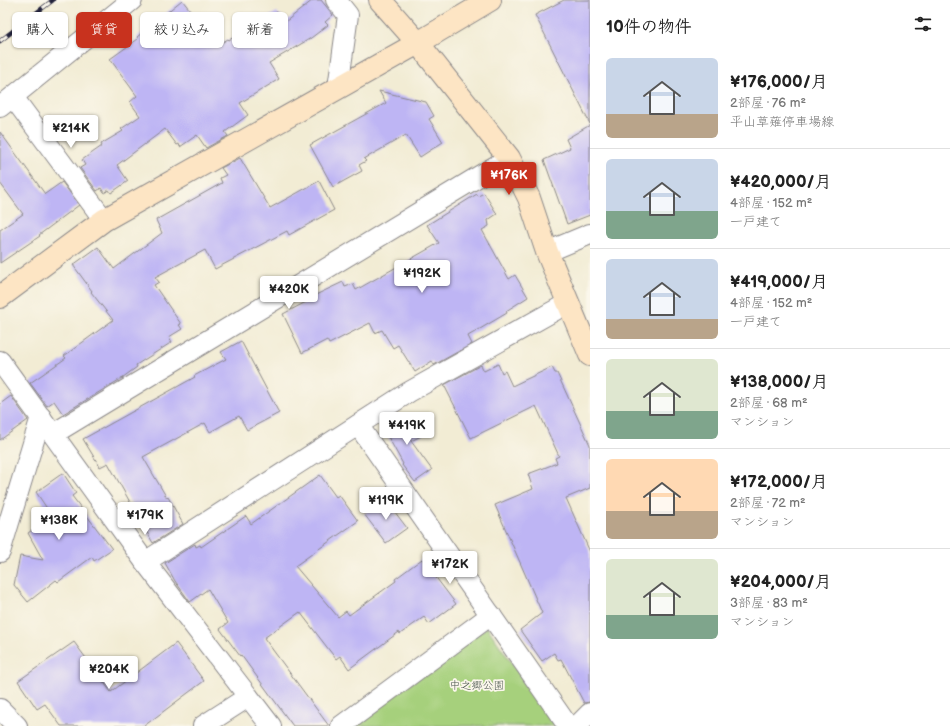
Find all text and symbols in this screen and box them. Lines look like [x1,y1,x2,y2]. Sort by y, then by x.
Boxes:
chip: 購入 [12,12,68,48]
chip: 賃貸 [76,12,132,48]
chip: 絞り込み [140,12,224,48]
chip: 新着 [232,12,288,48]
icon: filters [912,13,934,35]
text: 10件の物件 [606,17,692,37]
text: ¥176,000/月 [730,72,828,92]
icon: home [638,74,686,122]
text: 2部屋 · 76 m² [730,95,806,111]
text: 平山草薙停車場線 [730,114,834,130]
pin: ¥214K [43,115,99,149]
text: ¥214K [52,120,90,136]
pin: ¥176K [481,162,537,196]
text: ¥176K [490,167,528,183]
text: ¥420,000/月 [730,172,832,192]
icon: home [638,175,686,223]
text: 4部屋 · 152 m² [730,195,812,211]
text: 一戸建て [730,214,782,230]
pin: ¥192K [394,260,450,294]
text: ¥192K [403,265,441,281]
text: ¥419,000/月 [730,272,828,292]
icon: home [638,275,686,323]
pin: ¥420K [261,276,317,310]
text: ¥420K [269,281,309,297]
text: 4部屋 · 152 m² [730,295,812,311]
text: 一戸建て [730,314,782,330]
text: ¥138,000/月 [730,372,828,392]
icon: home [638,375,686,423]
text: 2部屋 · 68 m² [730,395,808,411]
pin: ¥419K [379,412,435,446]
text: マンション [730,414,794,430]
text: ¥419K [388,417,426,433]
text: ¥172,000/月 [730,472,828,492]
icon: home [638,475,686,523]
pin: ¥119K [358,487,414,521]
text: ¥119K [368,492,404,508]
text: 2部屋 · 72 m² [730,495,806,511]
pin: ¥179K [117,502,173,536]
pin: ¥138K [31,507,87,541]
text: ¥179K [126,507,164,523]
text: ¥138K [40,512,78,528]
text: マンション [730,514,794,530]
pin: ¥172K [422,551,478,585]
text: ¥172K [431,556,469,572]
text: ¥204,000/月 [730,572,832,592]
icon: home [638,575,686,623]
text: 3部屋 · 83 m² [730,595,808,611]
text: マンション [730,614,794,630]
pin: ¥204K [81,656,137,690]
text: ¥204K [89,661,129,677]
park label: 中之郷公園 [450,679,505,692]

